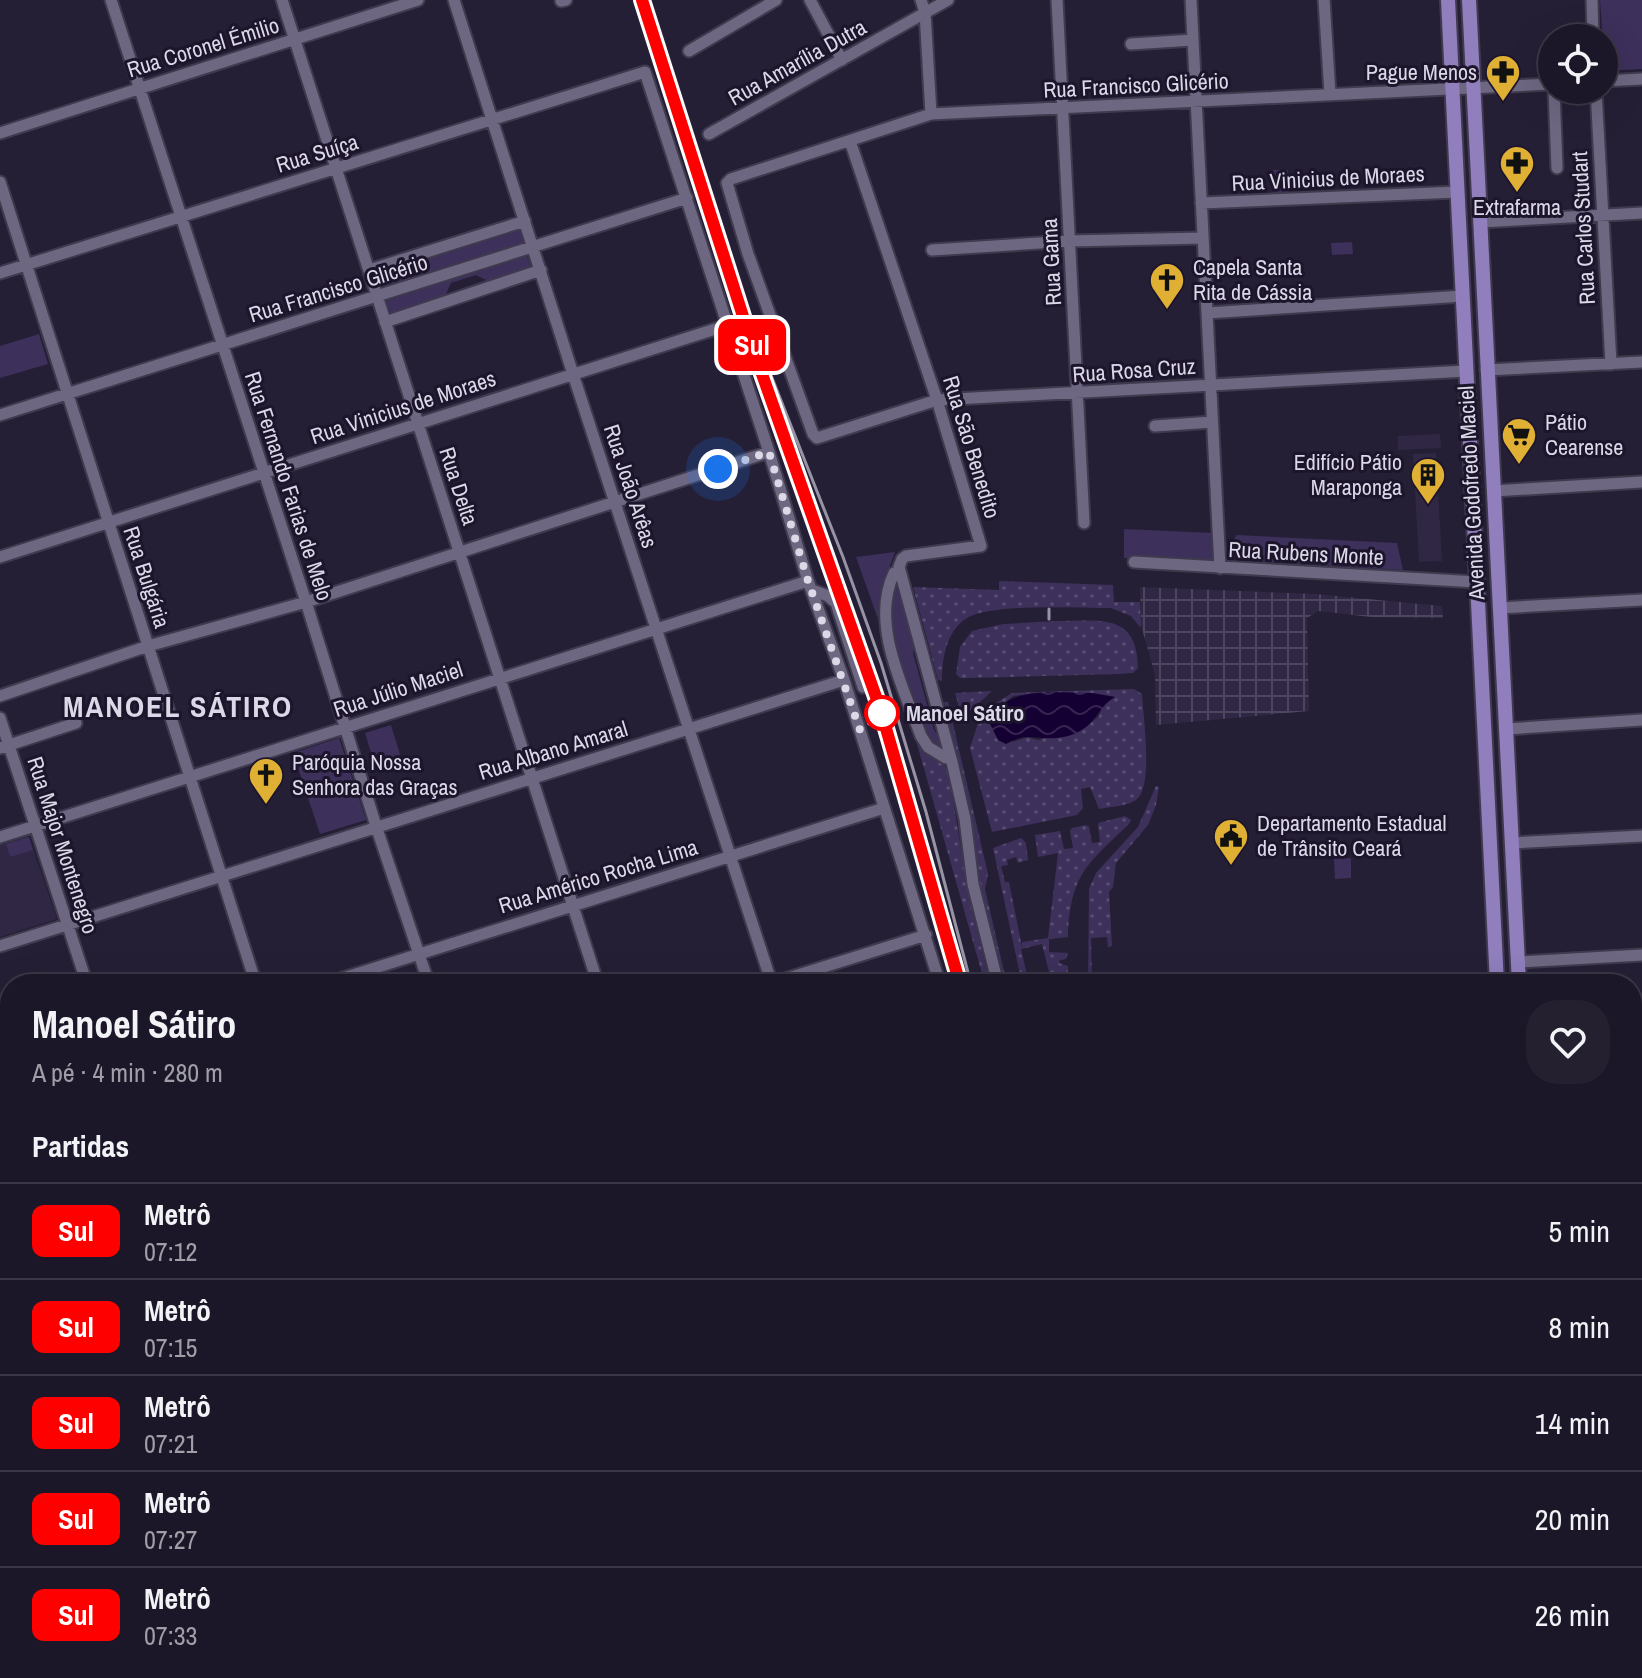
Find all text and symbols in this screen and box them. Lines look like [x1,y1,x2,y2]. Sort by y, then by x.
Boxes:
street label: Rua Coronel Émilio [123,10,283,84]
street label: Rua Amarília Dutra [723,12,871,112]
map controls [1538,24,1618,104]
button: locate [1538,24,1618,104]
pharmacy icon: Pague Menos [1484,53,1522,103]
place label: Pague Menos [1366,57,1477,87]
street label: Rua Francisco Glicério [1043,65,1229,105]
street label: Rua Suíça [272,126,362,180]
pharmacy icon: Extrafarma [1498,144,1536,194]
street label: Rua Carlos Studart [1564,151,1602,305]
street label: Rua Vinicius de Moraes [1231,158,1425,198]
place label: Extrafarma [1473,192,1561,222]
street label: Rua Gama [1034,218,1068,306]
street label: Rua Francisco Glicério [245,247,431,329]
place label: Capela Santa Rita de Cássia [1193,252,1312,307]
church icon: Capela Santa Rita de Cássia [1148,261,1186,311]
line badge: Sul [706,319,798,371]
text: Sul [734,326,770,364]
street label: Rua Rosa Cruz [1071,351,1197,389]
street label: Rua Vinicius de Moraes [306,363,500,451]
street label: Rua Fernando Farias de Melo [238,368,340,604]
street label: Rua São Benedito [936,372,1008,522]
street label: Avenida Godofredo Maciel [1450,385,1492,602]
place label: Pátio Cearense [1545,407,1623,462]
supermarket icon: Pátio Cearense [1500,416,1538,466]
street label: Rua João Arêas [597,420,665,552]
street label: Rua Delta [432,443,486,529]
place label: Edifício Pátio Maraponga [1294,447,1402,502]
your location [698,449,738,489]
building icon: Edifício Pátio Maraponga [1409,456,1447,506]
street label: Rua Bulgária [116,522,178,632]
street label: Rua Rubens Monte [1228,534,1384,572]
street label: Rua Júlio Maciel [329,654,467,724]
district label: MANOEL SÁTIRO [63,686,293,726]
marker: Manoel Sátiro [865,696,899,730]
place label: Manoel Sátiro [906,698,1024,728]
street label: Rua Albano Amaral [475,713,631,787]
place label: Paróquia Nossa Senhora das Graças [292,747,457,802]
street label: Rua Major Montenegro [20,753,106,937]
church icon: Paróquia Nossa Senhora das Graças [247,756,285,806]
place label: Departamento Estadual de Trânsito Ceará [1257,808,1447,863]
public building icon: Departamento Estadual de Trânsito Ceará [1212,817,1250,867]
street label: Rua Américo Rocha Lima [495,831,701,921]
text: Manoel Sátiro [32,999,236,1050]
button: heart [1526,1000,1610,1084]
text: A pé · 4 min · 280 m [32,1055,223,1090]
text: Partidas [32,1126,129,1166]
text: Metrô [144,1194,211,1234]
text: 5 min [1548,1211,1610,1251]
text: Sul [58,1212,94,1250]
text: 07:12 [144,1234,197,1269]
text: Metrô [144,1290,211,1330]
text: 8 min [1548,1307,1610,1347]
text: Sul [58,1308,94,1346]
text: 07:15 [144,1330,197,1365]
text: Metrô [144,1386,211,1426]
text: 14 min [1535,1403,1610,1443]
text: Sul [58,1404,94,1442]
text: 07:21 [144,1426,197,1461]
text: Metrô [144,1482,211,1522]
text: 20 min [1535,1499,1610,1539]
text: Sul [58,1500,94,1538]
text: 07:27 [144,1522,197,1557]
text: Metrô [144,1578,211,1618]
text: 26 min [1535,1595,1610,1635]
text: Sul [58,1596,94,1634]
text: 07:33 [144,1618,197,1653]

